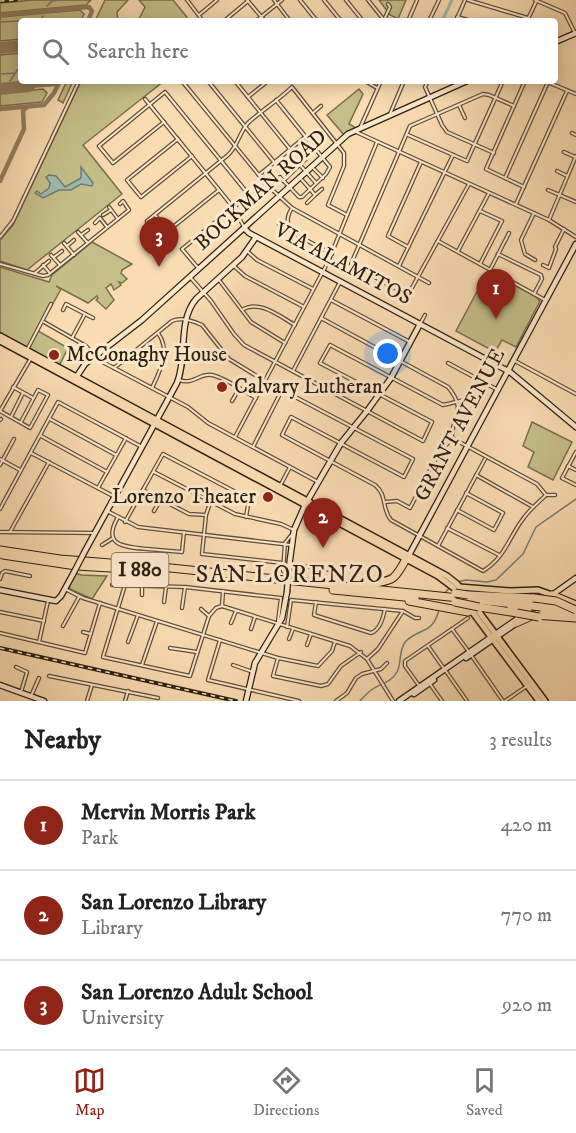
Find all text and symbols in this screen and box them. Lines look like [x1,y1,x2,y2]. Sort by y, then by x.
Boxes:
search box [18,18,558,84]
icon: search [39,35,72,68]
text: Search here [87,38,189,65]
street label: BOCKMAN ROAD [190,124,332,256]
street label: VIA ALAMITOS [269,216,416,311]
pin: 3 [140,218,178,267]
pin: 1 [476,270,516,319]
your location [373,339,402,368]
place label: McConaghy House [66,342,227,368]
street label: GRANT AVENUE [409,344,511,506]
marker: McConaghy House [47,348,61,362]
place label: Calvary Lutheran [234,374,383,400]
marker: Calvary Lutheran [215,380,229,394]
place label: Lorenzo Theater [112,484,256,510]
marker: Lorenzo Theater [261,490,275,504]
pin: 2 [304,498,342,548]
road number: I 880 [112,553,168,587]
district label: SAN LORENZO [196,560,384,590]
text: Nearby [24,724,101,757]
text: 3 results [489,728,552,753]
text: Mervin Morris Park [81,799,256,826]
text: 1 [40,813,47,838]
text: 420 m [501,813,552,838]
text: Park [81,826,118,851]
text: San Lorenzo Library [81,889,266,916]
text: 2 [39,903,48,928]
text: 770 m [501,903,552,928]
text: Library [81,916,143,941]
text: San Lorenzo Adult School [81,979,313,1006]
text: 3 [40,993,47,1018]
text: 920 m [502,993,552,1018]
text: University [81,1006,164,1031]
tab: Map [73,1064,106,1120]
tab: Directions [253,1064,319,1120]
tab: Saved [466,1064,503,1120]

